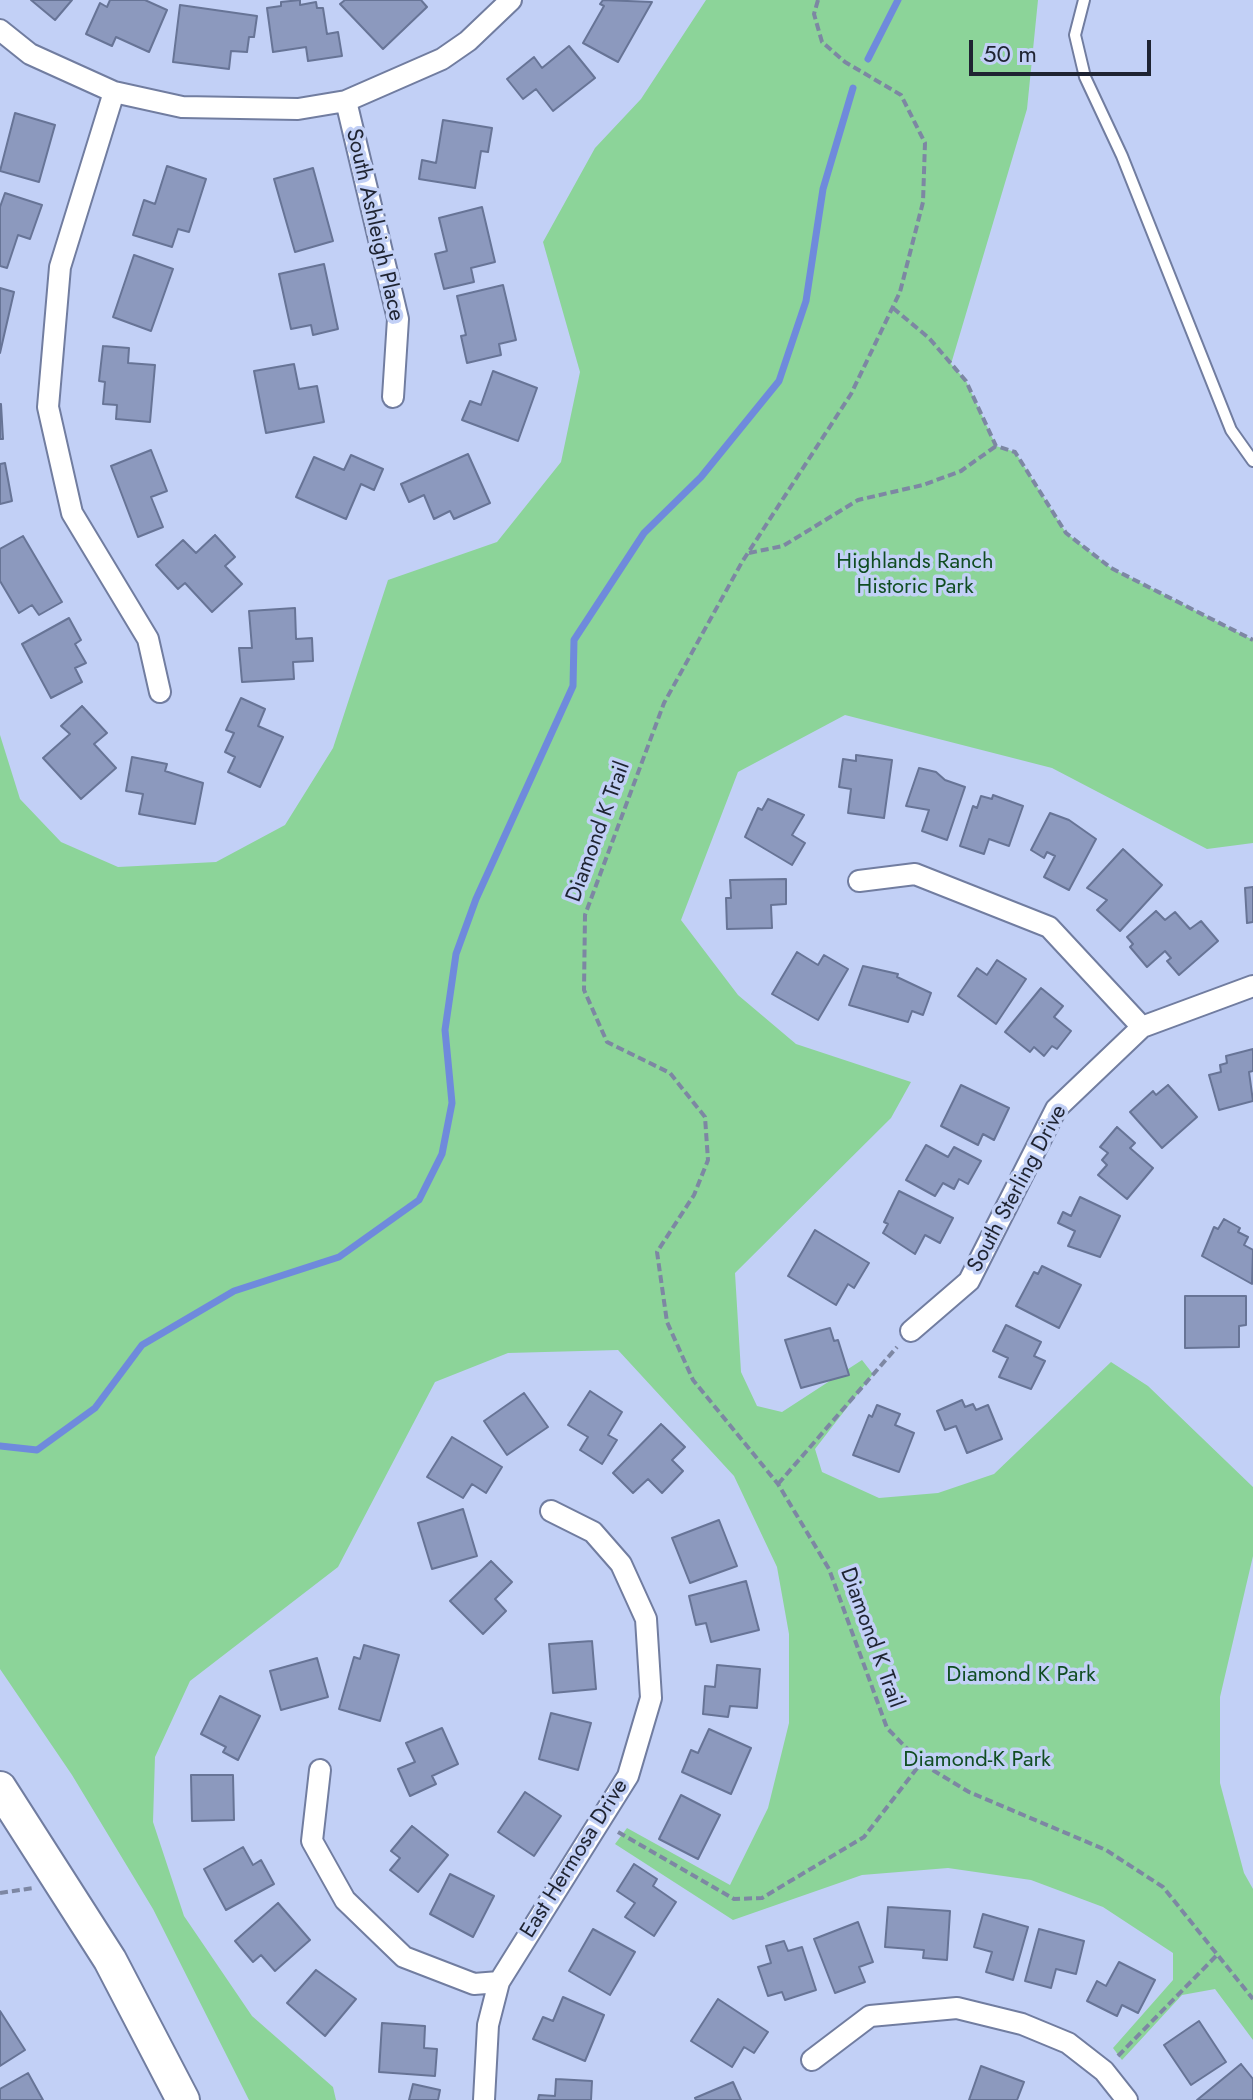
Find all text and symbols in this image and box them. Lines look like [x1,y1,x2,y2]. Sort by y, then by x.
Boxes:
scale bar [973,24,1155,74]
text: 50 m [983,36,1037,71]
street label: South Ashleigh Place [339,126,409,324]
park label: Highlands Ranch Historic Park [836,550,994,602]
street label: Diamond K Trail [561,758,637,906]
street label: South Sterling Drive [963,1101,1073,1277]
street label: Diamond K Trail [833,1564,909,1712]
park label: Diamond K Park [946,1663,1096,1689]
park label: Diamond-K Park [903,1748,1051,1774]
street label: East Hermosa Drive [516,1775,634,1943]

